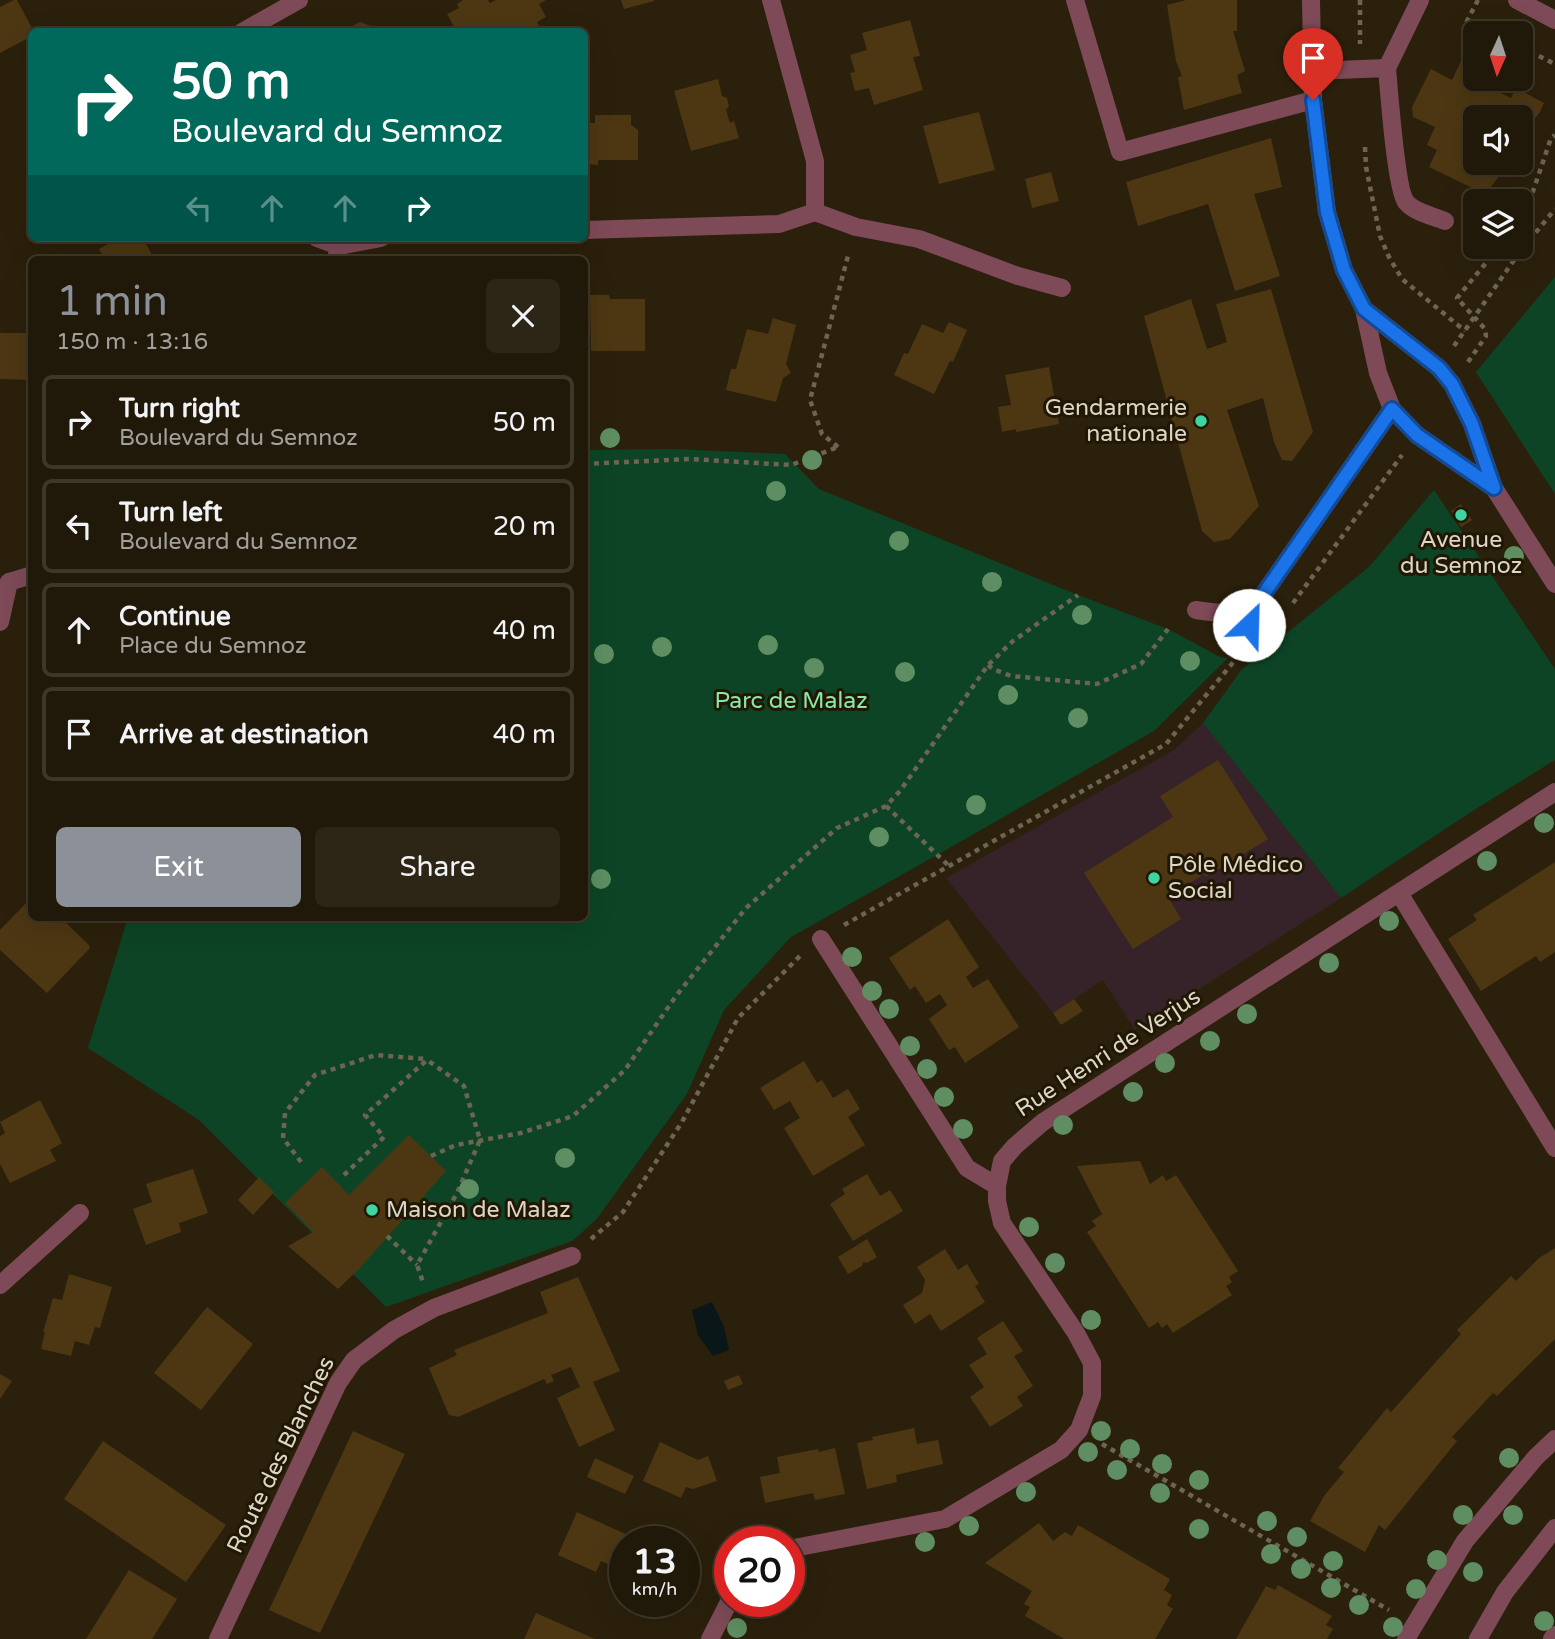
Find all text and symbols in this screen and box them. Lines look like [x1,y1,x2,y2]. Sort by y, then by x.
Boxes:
north arrow [1463,21,1533,91]
map controls [1463,21,1533,259]
pin [1283,28,1343,100]
icon: arrive [1294,39,1332,77]
text: 50 m [171,53,290,112]
icon: right [56,56,147,147]
button: sound [1463,105,1533,175]
text: Boulevard du Semnoz [171,113,503,151]
icon: left [180,189,218,227]
icon: ahead [253,189,291,227]
icon: ahead [326,189,364,227]
icon: right [399,189,437,227]
button: layers [1463,189,1533,259]
text: 1 min [56,276,168,327]
button: close [486,279,560,353]
text: 150 m · 13:16 [56,328,208,356]
text: Turn right [119,393,240,424]
place label: Gendarmerie nationale [1045,394,1187,448]
icon: right [60,403,98,441]
text: 50 m [493,407,556,438]
marker: Gendarmerie nationale [1193,413,1209,429]
text: Boulevard du Semnoz [119,424,358,452]
text: Turn left [119,497,222,528]
icon: left [60,507,98,545]
marker: Avenue du Semnoz [1453,507,1469,523]
text: 20 m [493,511,556,542]
place label: Avenue du Semnoz [1400,526,1522,580]
text: Boulevard du Semnoz [119,528,358,556]
position arrow [1212,588,1286,662]
text: Continue [119,601,231,632]
icon: ahead [60,611,98,649]
text: 40 m [493,615,556,646]
text: Place du Semnoz [119,632,306,660]
park label: Parc de Malaz [714,687,868,715]
icon: arrive [60,715,98,753]
text: Arrive at destination [119,719,369,750]
text: 40 m [493,719,556,750]
button: Exit [56,827,301,907]
button: Share [315,827,560,907]
place label: Pôle Médico Social [1168,851,1303,905]
marker: Pôle Médico Social [1146,870,1162,886]
street label: Rue Henri de Verjus [1010,983,1206,1123]
place label: Maison de Malaz [386,1196,571,1224]
marker: Maison de Malaz [364,1202,380,1218]
street label: Route des Blanches [221,1352,341,1558]
speed limit sign: 20 [714,1526,805,1617]
text: 13 [633,1541,676,1583]
text: km/h [632,1578,677,1600]

